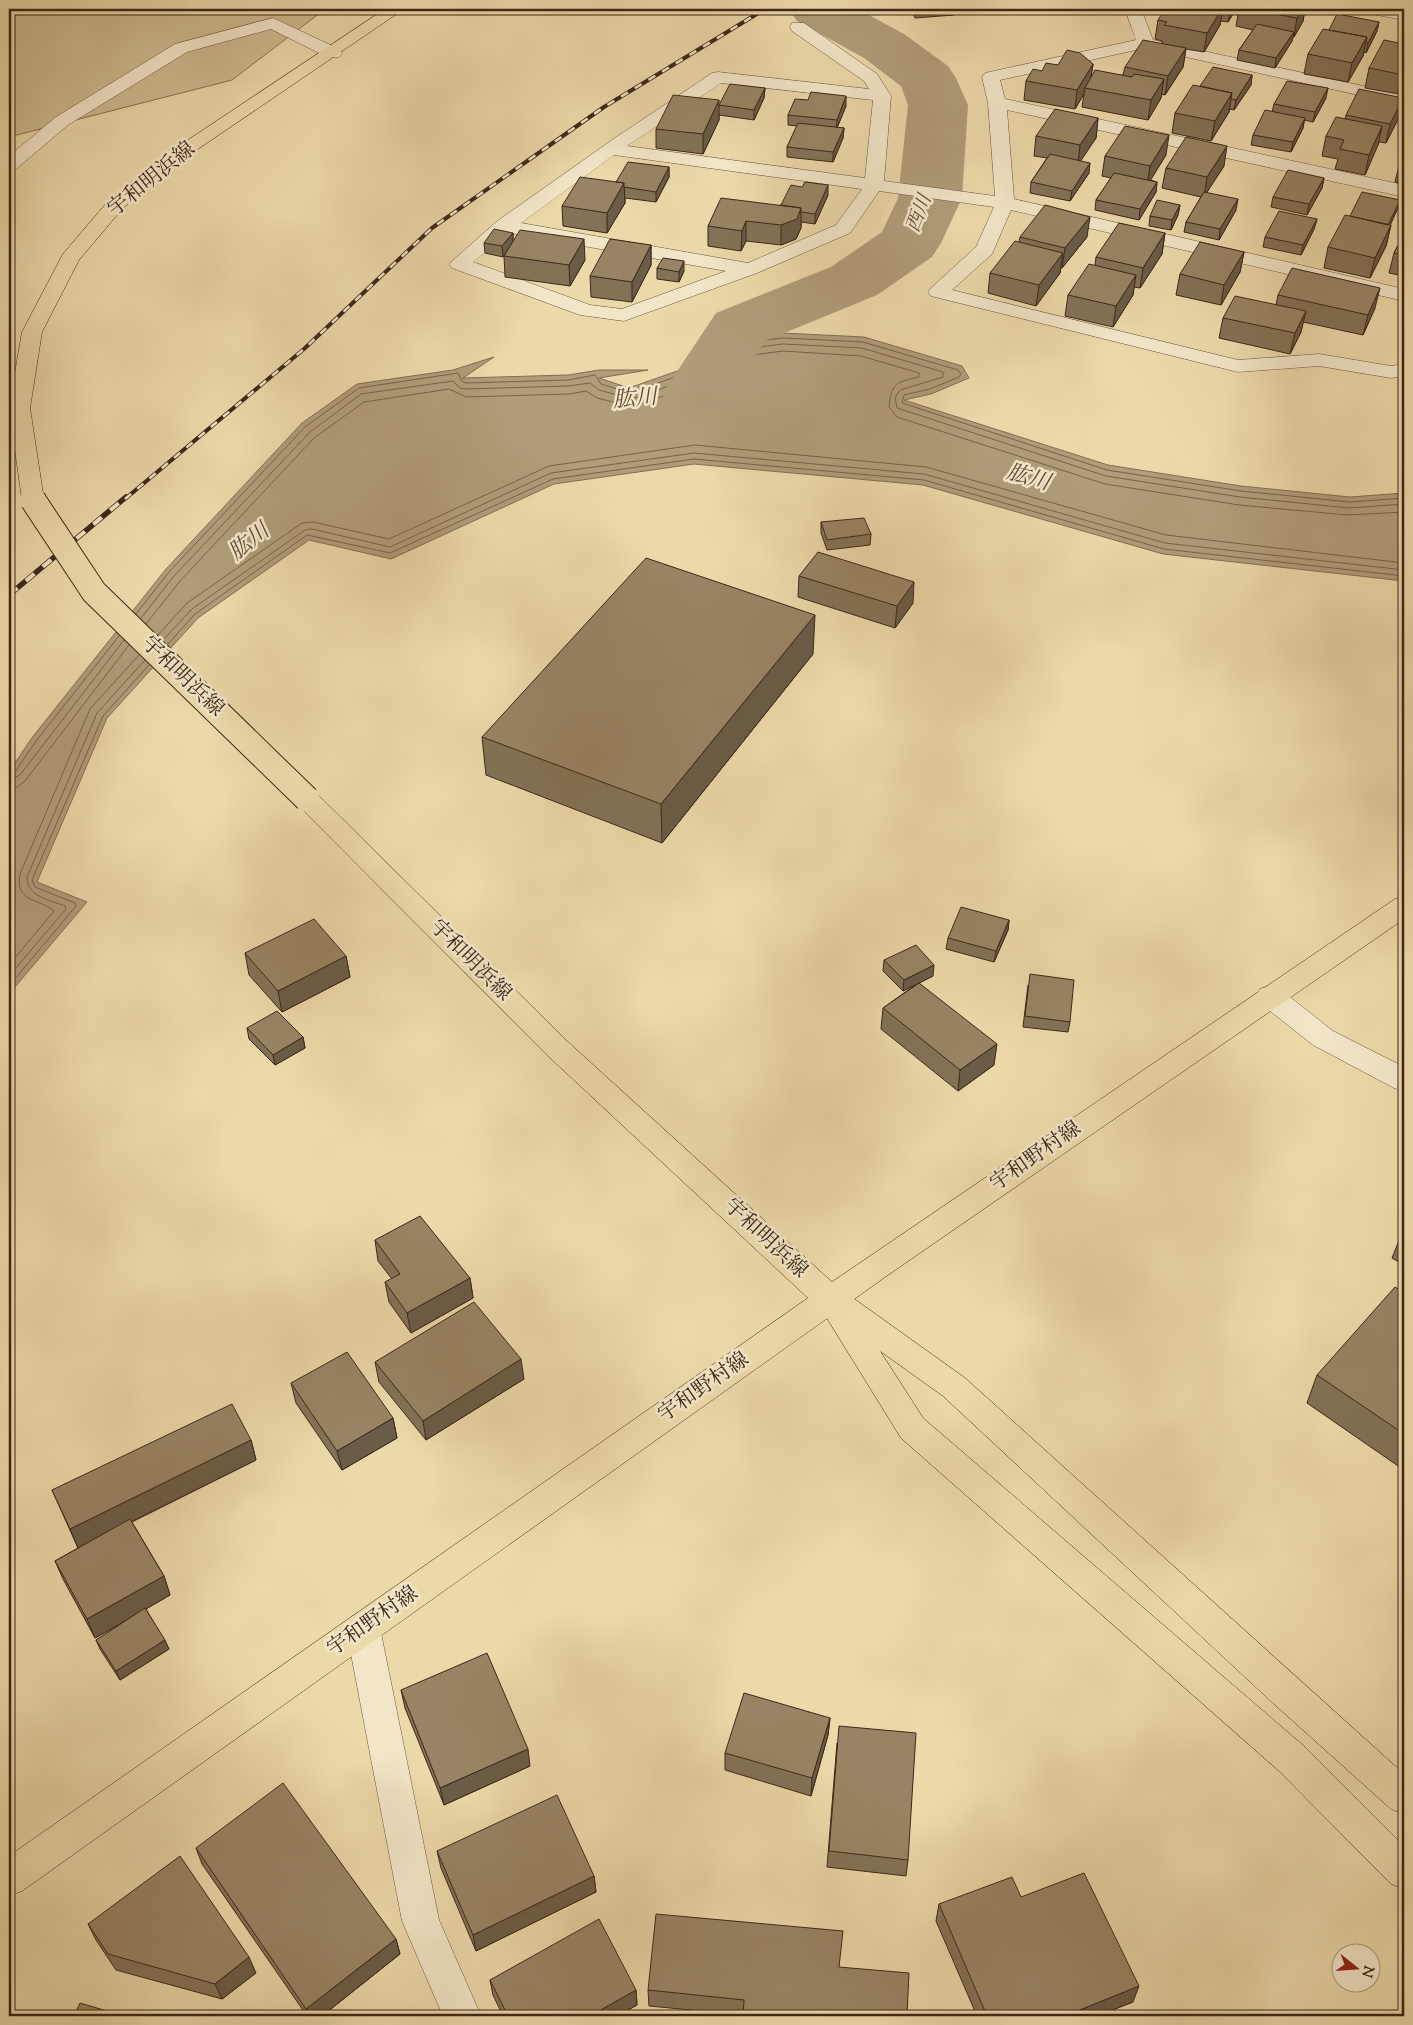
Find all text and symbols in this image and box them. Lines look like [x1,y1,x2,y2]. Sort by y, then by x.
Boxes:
street label: 宇和明浜線 [102,135,202,225]
water label: 西川 [901,190,940,237]
water label: 肱川 [612,382,660,418]
water label: 肱川 [1002,458,1055,501]
water label: 肱川 [223,515,279,569]
street label: 宇和明浜線 [134,630,230,724]
street label: 宇和明浜線 [422,913,518,1009]
street label: 宇和野村線 [984,1115,1088,1199]
street label: 宇和明浜線 [716,1192,814,1286]
street label: 宇和野村線 [652,1346,756,1430]
street label: 宇和野村線 [321,1580,425,1664]
north arrow [1330,1942,1380,1992]
text: N [1355,1963,1378,1979]

